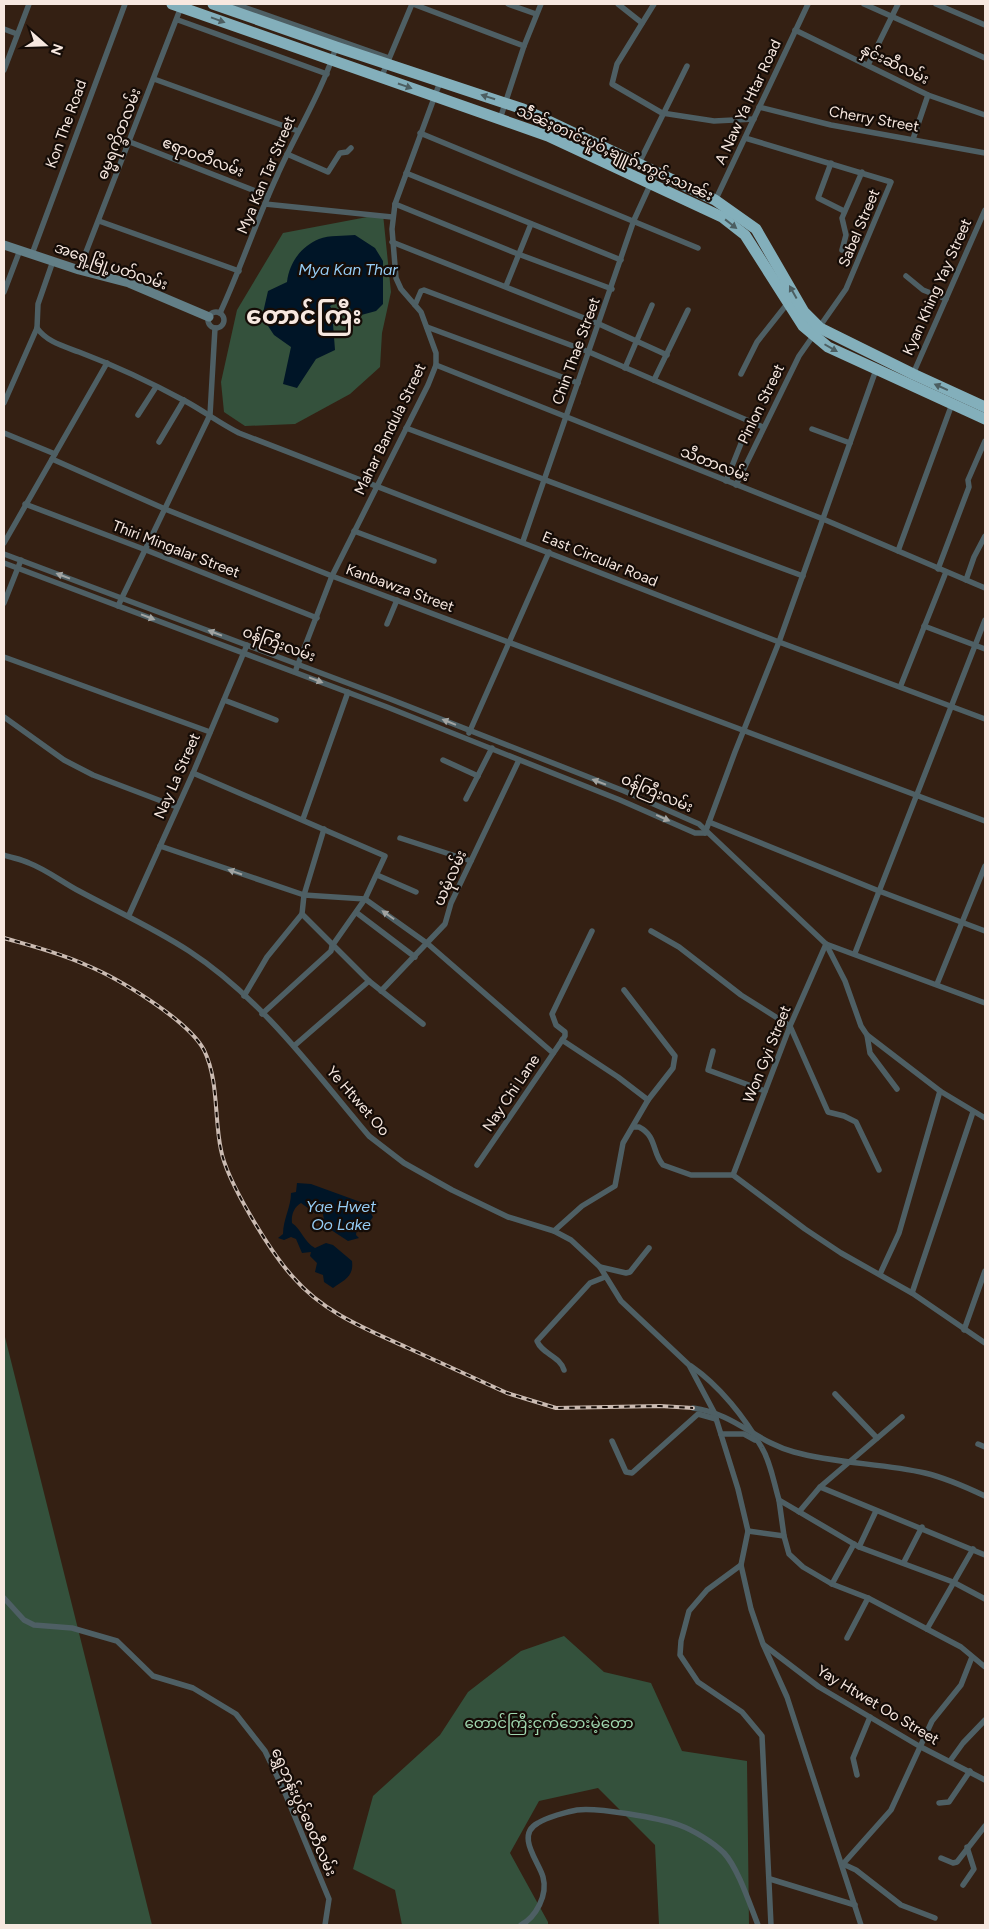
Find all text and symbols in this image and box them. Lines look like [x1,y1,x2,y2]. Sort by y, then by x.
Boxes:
one-way arrow [211,17,226,24]
north arrow [20,20,70,70]
street label: A Naw Ya Htar Road [711,37,785,167]
street label: နှင်းဆီလမ်း [857,39,932,91]
text: N [47,41,67,57]
street label: Kon The Road [42,77,90,171]
one-way arrow [397,83,412,90]
street label: ဓမ္မရက္ခိတလမ်း [92,85,148,183]
one-way arrow [480,93,495,101]
street label: သဵႅၼ်ႈတၢင်းပူဝ်ႇၶျူၵ်ႉဢွင်ႇသၢၼ်း [513,100,716,207]
street label: Cherry Street [828,102,921,136]
street label: Mya Kan Tar Street [233,113,299,237]
street label: ဧရာဝတီလမ်း [159,132,247,184]
street label: Sabel Street [835,186,884,270]
street label: Kyan Khing Yay Street [899,216,975,358]
one-way arrow [724,218,737,229]
street label: အရှေ့မြို့ပတ်လမ်း [51,237,170,297]
water label: Mya Kan Thar [298,260,398,279]
one-way arrow [789,285,797,299]
street label: Chin Thae Street [548,295,604,407]
district label: တောင်ကြီး [246,298,362,336]
one-way arrow [825,344,838,353]
street label: Mahar Bandula Street [350,360,430,498]
street label: Pinlon Street [734,361,788,447]
one-way arrow [934,382,948,390]
street label: သီတာလမ်း [678,442,753,485]
street label: Thiri Mingalar Street [110,516,243,582]
street label: East Circular Road [540,528,660,590]
street label: Kanbawza Street [343,560,457,616]
one-way arrow [55,572,70,580]
one-way arrow [141,613,156,621]
street label: ဝန်ကြီးလမ်း [239,622,318,668]
one-way arrow [207,629,222,637]
one-way arrow [309,677,324,684]
one-way arrow [441,718,456,725]
street label: Nay La Street [150,730,204,822]
street label: ဝန်ကြီးလမ်း [617,769,696,819]
one-way arrow [592,778,607,785]
one-way arrow [656,814,670,822]
street label: ယမုံလမ်း [429,847,473,910]
one-way arrow [227,868,242,876]
one-way arrow [381,910,395,920]
street label: Won Gyi Street [739,1003,795,1105]
street label: Nay Chi Lane [479,1051,543,1135]
street label: Ye Htwet Oo [323,1062,393,1140]
water label: Yae Hwet Oo Lake [306,1197,377,1234]
street label: Yay Htwet Oo Street [814,1661,943,1749]
park label: တောင်ကြီးငှက်ဘေးမဲ့တော [464,1713,634,1735]
street label: ရွှေဘုန်းပွင့်စေတီလမ်း [265,1745,341,1880]

